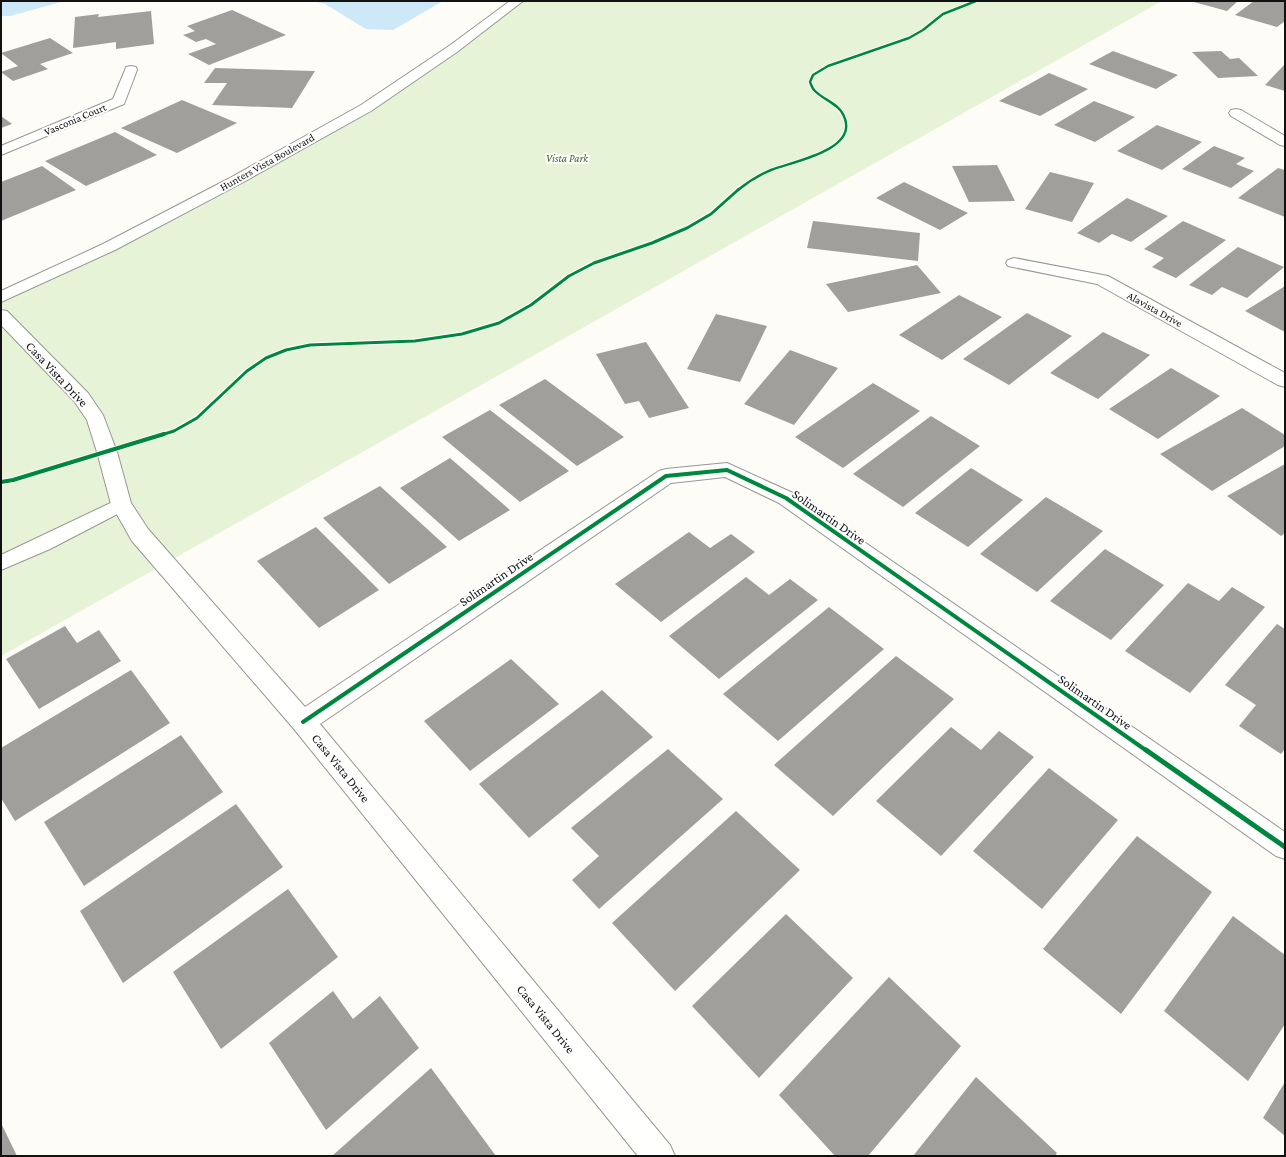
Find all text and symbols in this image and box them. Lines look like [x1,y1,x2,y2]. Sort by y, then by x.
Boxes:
street label: Vasconia Court [42,100,108,137]
street label: Hunters Vista Boulevard [218,131,317,193]
park label: Vista Park [546,152,589,164]
street label: Alavista Drive [1125,289,1185,329]
street label: Casa Vista Drive [23,338,91,410]
street label: Solimartin Drive [790,486,869,548]
street label: Solimartin Drive [456,549,536,609]
street label: Solimartin Drive [1056,671,1135,733]
street label: Casa Vista Drive [309,731,373,806]
street label: Casa Vista Drive [514,982,578,1057]

